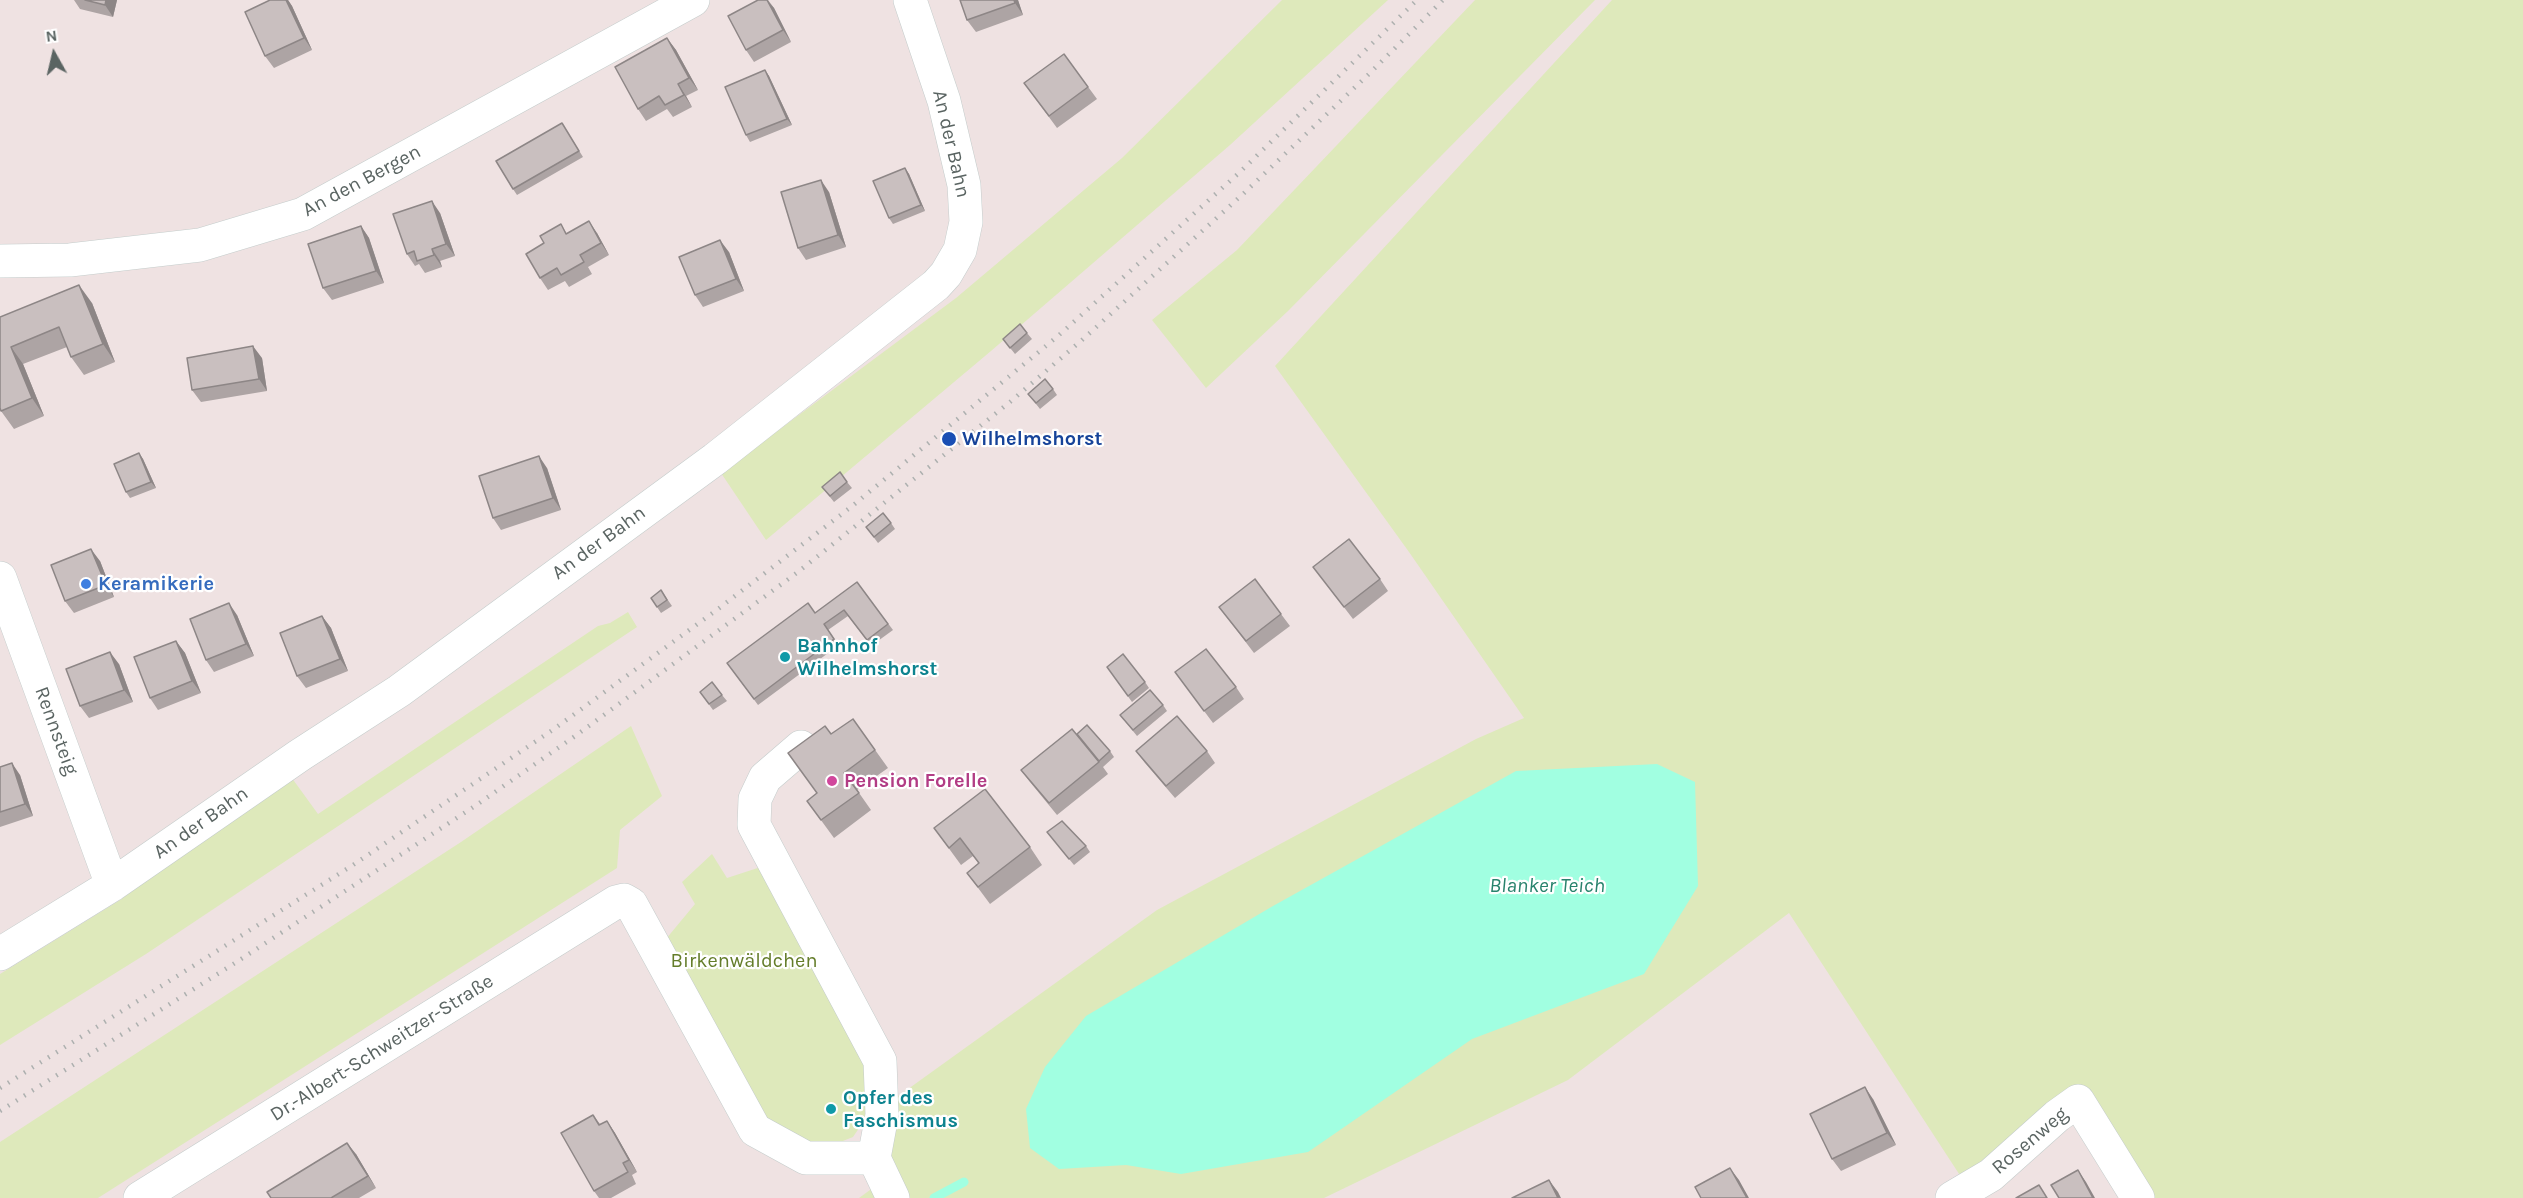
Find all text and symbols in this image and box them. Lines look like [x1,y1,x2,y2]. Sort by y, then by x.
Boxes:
north arrow [24,24,84,84]
text: N [44,25,58,46]
street label: An der Bahn [927,88,975,200]
street label: An den Bergen [299,140,425,222]
place label: Wilhelmshorst [962,427,1102,451]
marker: Wilhelmshorst [940,430,958,448]
street label: An der Bahn [547,501,651,585]
place label: Keramikerie [98,572,214,596]
marker: Keramikerie [79,577,93,591]
place label: Bahnhof Wilhelmshorst [797,634,937,681]
marker: Bahnhof Wilhelmshorst [778,650,792,664]
street label: Rennsteig [29,684,83,778]
place label: Pension Forelle [844,769,987,793]
marker: Pension Forelle [825,774,839,788]
street label: An der Bahn [149,782,253,864]
water label: Blanker Teich [1489,873,1605,899]
park label: Birkenwäldchen [671,949,817,973]
street label: Dr.-Albert-Schweitzer-Straße [266,969,498,1127]
place label: Opfer des Faschismus [843,1086,958,1133]
marker: Opfer des Faschismus [824,1102,838,1116]
street label: Rosenweg [1987,1102,2073,1180]

